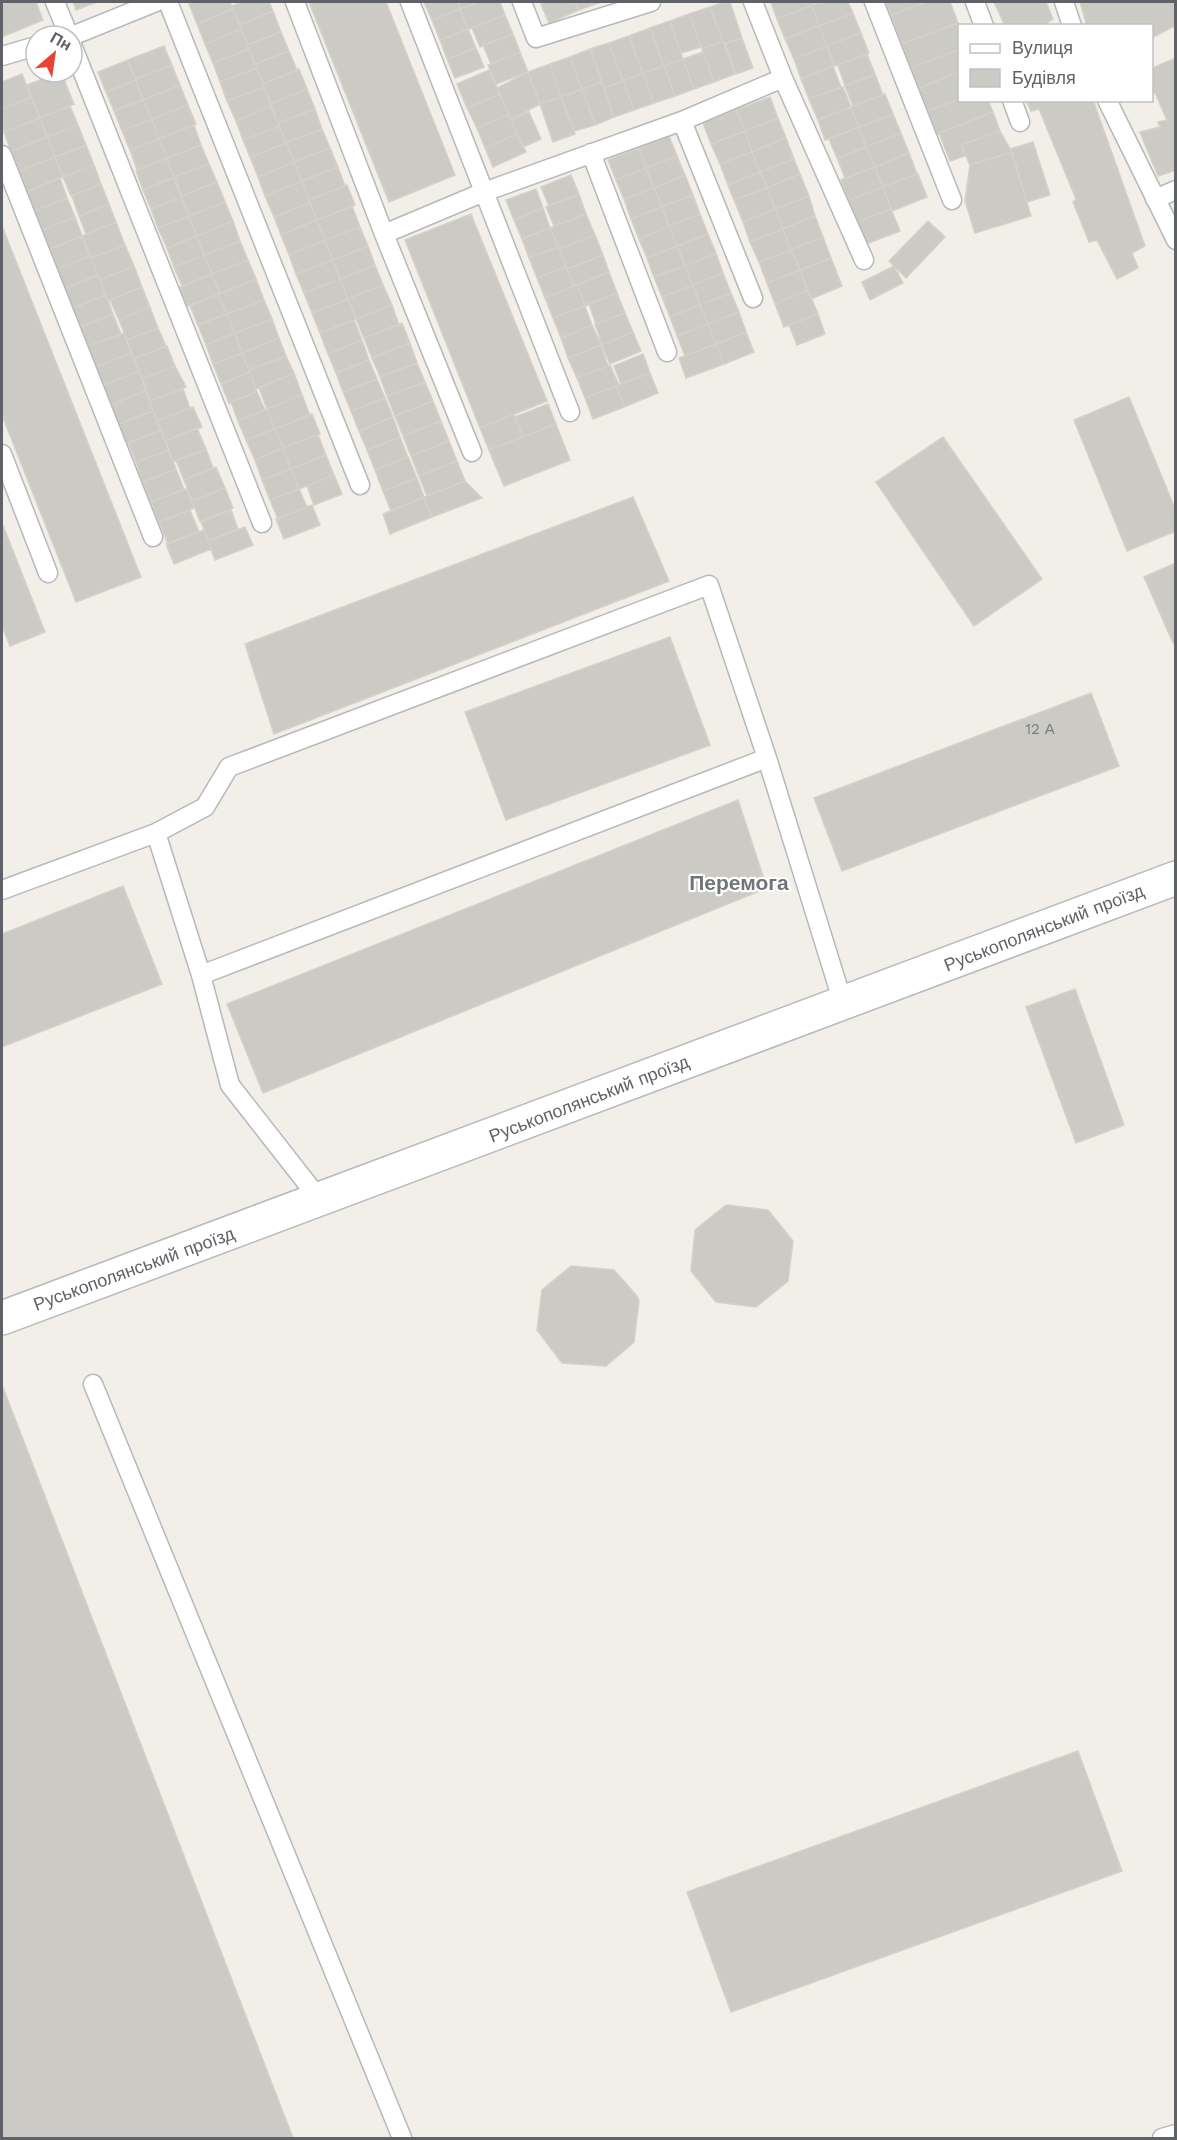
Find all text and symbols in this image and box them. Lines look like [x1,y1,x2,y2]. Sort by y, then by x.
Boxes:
north arrow [24,24,84,84]
legend [958,24,1153,102]
text: Пн [47,28,75,55]
text: Вулиця [1012,37,1073,58]
text: Будівля [1012,67,1076,88]
house number: 12 А [1025,720,1055,738]
district label: Перемога [689,870,789,895]
street label: Руськополянський проїзд [941,879,1147,975]
street label: Руськополянський проїзд [486,1050,692,1146]
street label: Руськополянський проїзд [30,1222,238,1315]

